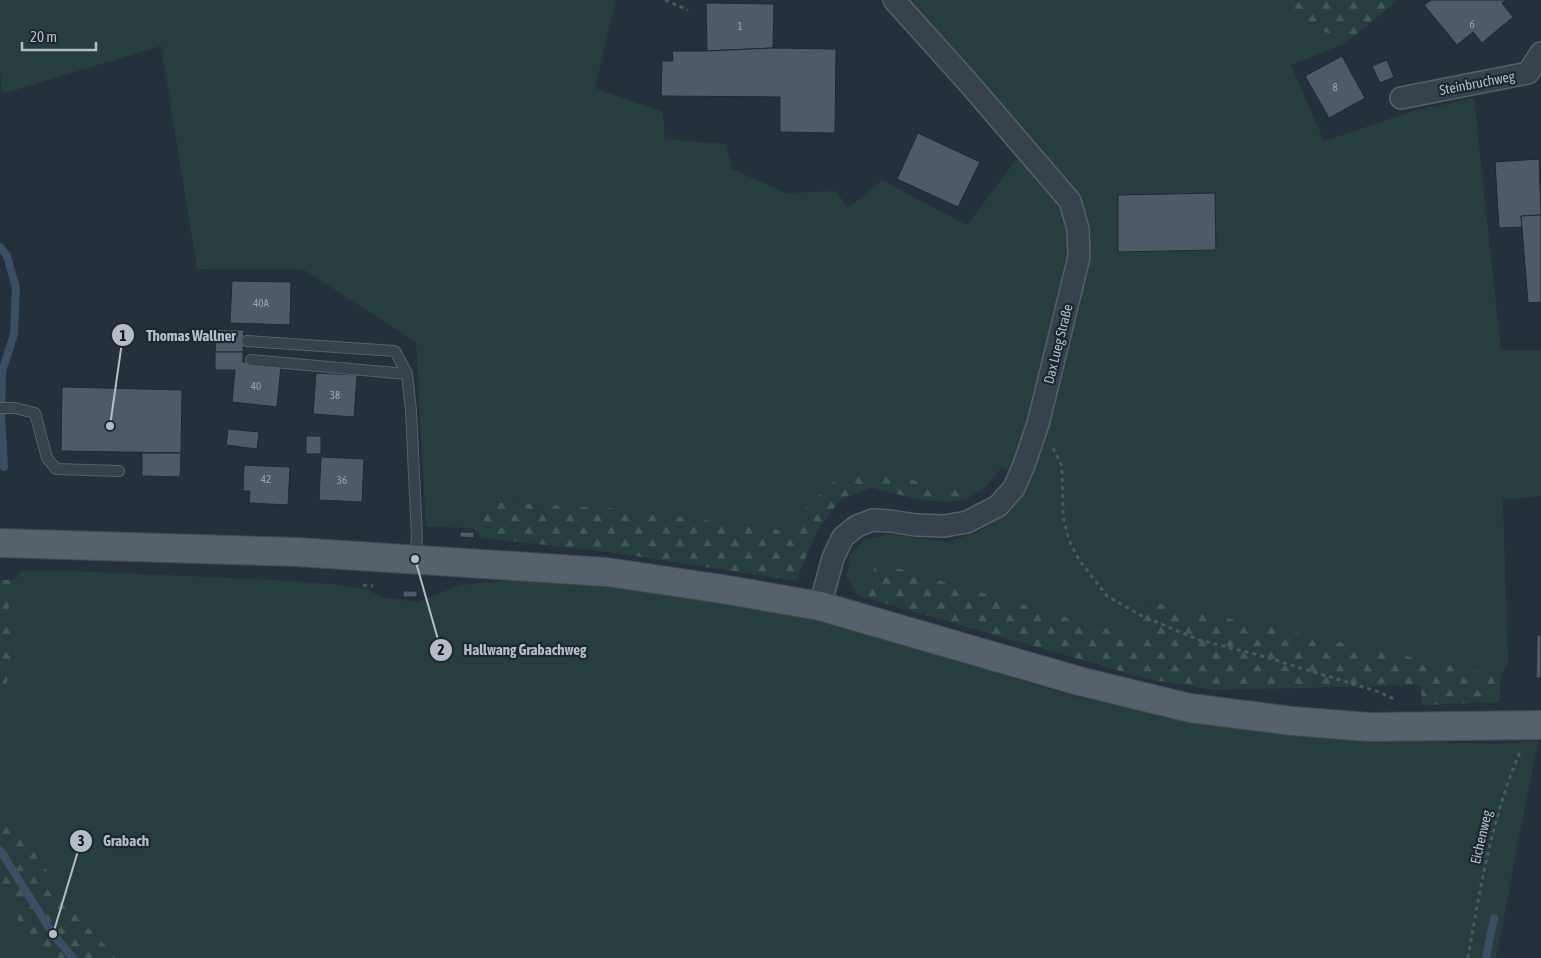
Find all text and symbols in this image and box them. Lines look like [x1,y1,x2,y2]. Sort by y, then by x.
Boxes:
house number: 6 [1469,18,1475,30]
scale bar [22,20,96,52]
house number: 1 [737,20,743,32]
text: 20 m [30,28,57,45]
street label: Steinbruchweg [1438,68,1516,98]
house number: 8 [1332,81,1338,93]
house number: 40A [253,297,269,309]
street label: Dax Lueg Straße [1040,302,1076,386]
callout: Thomas Wallner [111,320,245,350]
text: 1 [119,327,127,344]
text: Thomas Wallner [146,327,236,344]
house number: 40 [251,380,261,392]
house number: 38 [330,389,340,401]
house number: 42 [261,473,271,485]
house number: 36 [337,474,347,486]
callout: Hallwang Grabachweg [429,635,597,665]
text: 2 [437,641,445,658]
text: Hallwang Grabachweg [463,641,587,658]
street label: Eichenweg [1467,808,1495,866]
callout: Grabach [68,826,159,856]
text: 3 [77,832,85,849]
text: Grabach [103,832,149,849]

